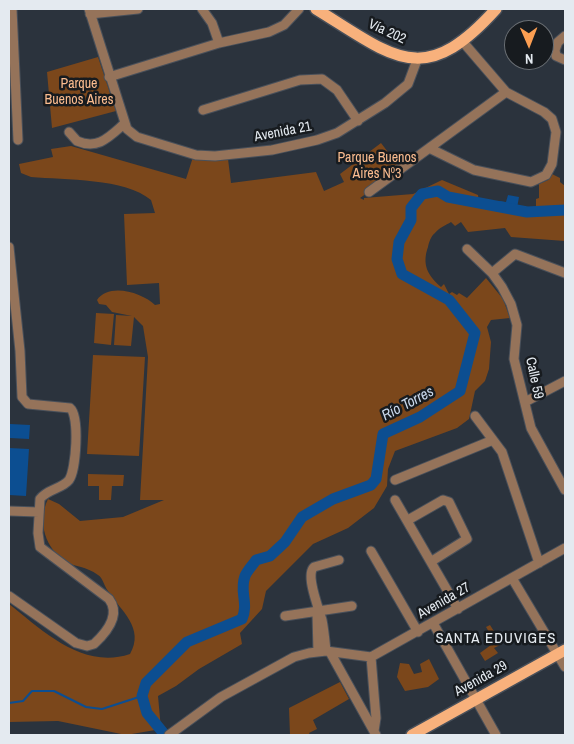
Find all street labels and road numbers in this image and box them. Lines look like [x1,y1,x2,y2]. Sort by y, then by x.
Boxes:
street label: Vía 202 [366,16,408,48]
street label: Avenida 21 [253,118,313,146]
street label: Calle 59 [521,356,547,400]
street label: Avenida 27 [415,579,473,623]
street label: Avenida 29 [452,658,510,700]

